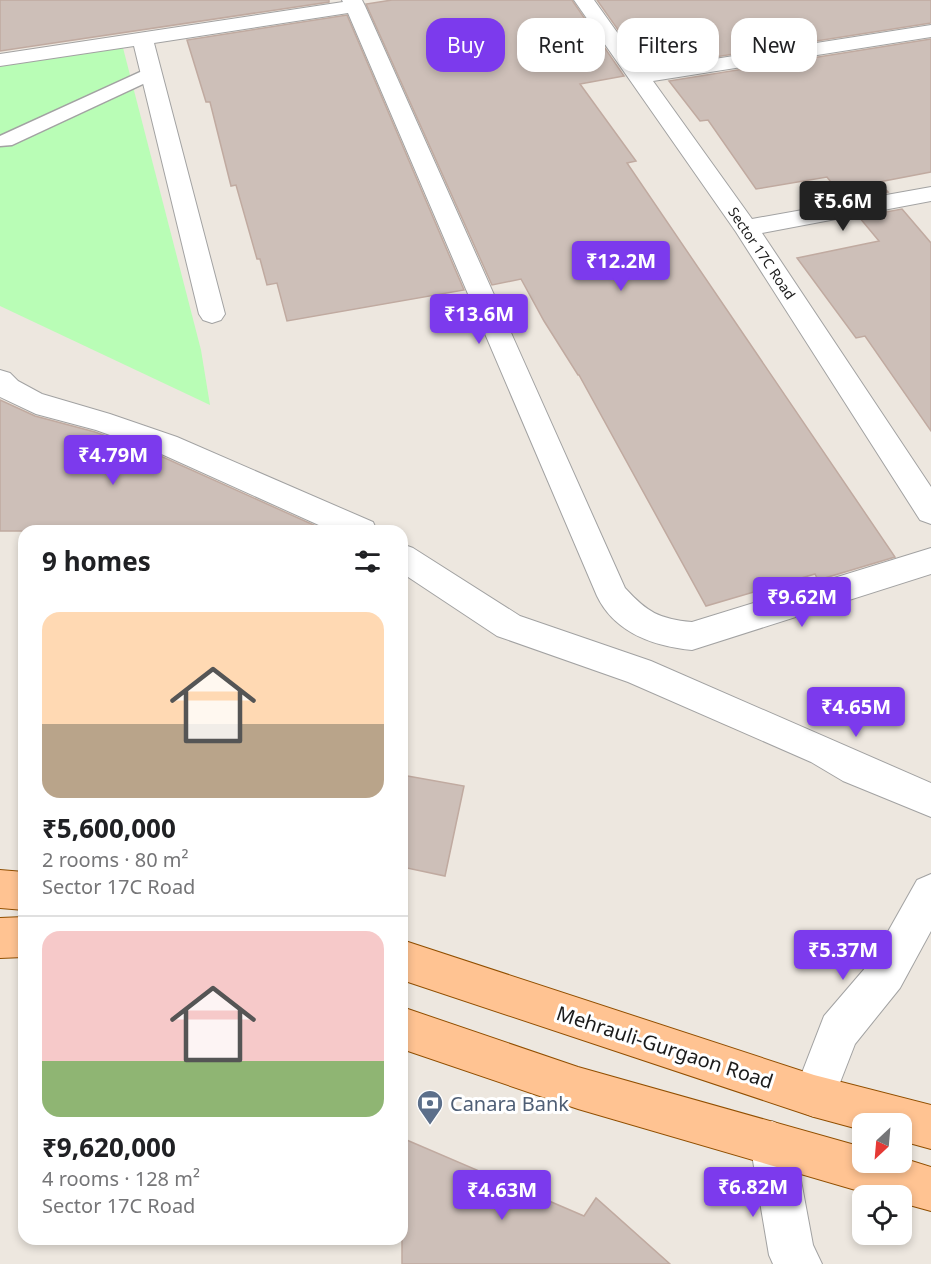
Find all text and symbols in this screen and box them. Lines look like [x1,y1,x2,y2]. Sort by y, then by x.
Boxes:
chip: Buy [426,18,505,72]
chip: Rent [517,18,605,72]
chip: Filters [617,18,719,72]
chip: New [731,18,817,72]
pin: ₹5.6M [801,181,885,232]
text: ₹5.6M [814,187,872,214]
street label: Sector 17C Road [724,203,800,303]
pin: ₹12.2M [572,241,670,292]
text: ₹12.2M [586,247,656,274]
pin: ₹13.6M [430,294,528,345]
text: ₹13.6M [444,300,514,327]
pin: ₹4.79M [64,435,162,486]
text: ₹4.79M [78,441,148,468]
text: 9 homes [42,543,151,579]
icon: filters [351,545,384,578]
pin: ₹9.62M [753,577,851,628]
text: ₹9.62M [767,583,837,610]
icon: home [159,651,267,759]
pin: ₹4.65M [807,687,905,738]
text: ₹4.65M [821,693,891,720]
text: ₹5,600,000 [42,810,176,846]
text: 2 rooms · 80 m² [42,846,189,873]
text: Sector 17C Road [42,873,195,900]
pin: ₹5.37M [794,930,892,981]
text: ₹5.37M [808,936,878,963]
icon: home [159,970,267,1078]
street label: Mehrauli-Gurgaon Road [553,999,777,1095]
bank icon: Canara Bank [415,1088,445,1126]
place label: Canara Bank [450,1090,569,1117]
north arrow [852,1113,912,1173]
map controls [852,1113,912,1245]
text: ₹9,620,000 [42,1129,176,1165]
text: 4 rooms · 128 m² [42,1165,200,1192]
pin: ₹6.82M [704,1167,802,1218]
pin: ₹4.63M [453,1170,551,1221]
text: ₹6.82M [718,1173,788,1200]
text: ₹4.63M [467,1176,537,1203]
button: locate [852,1185,912,1245]
text: Sector 17C Road [42,1192,195,1219]

